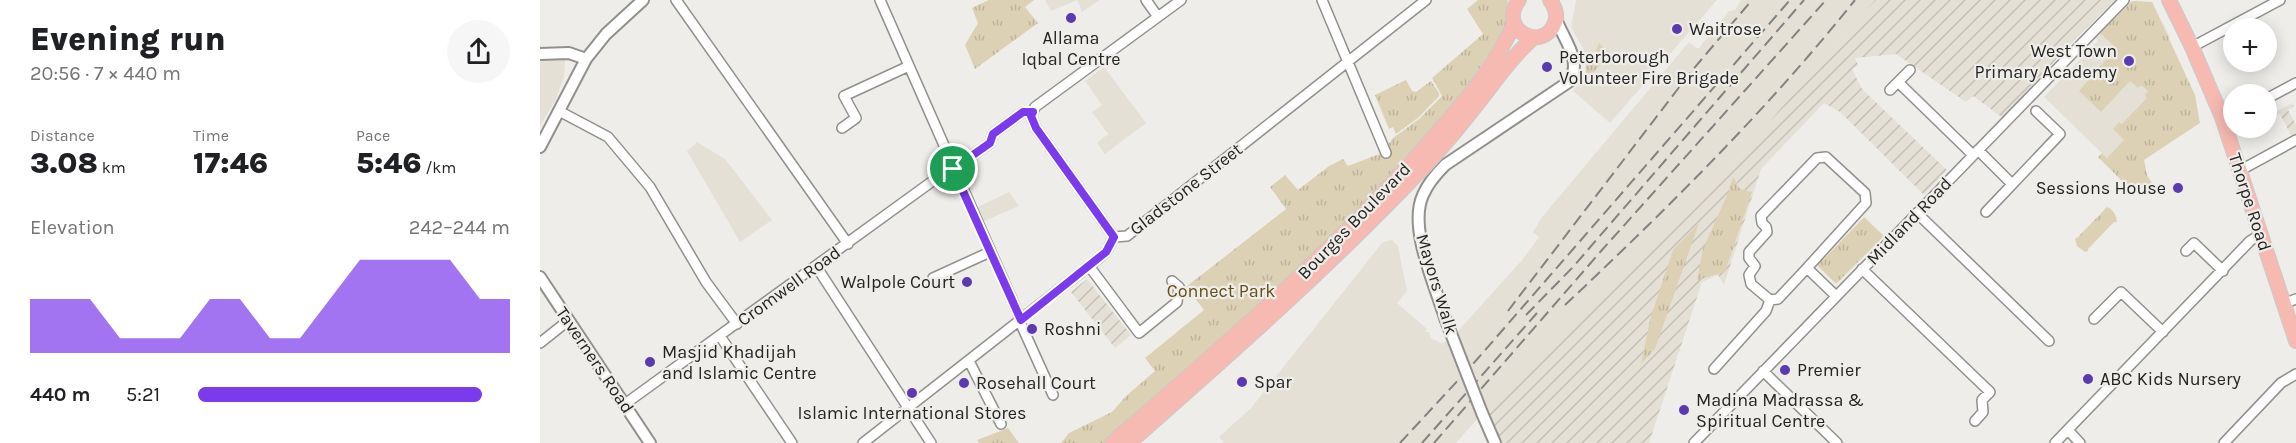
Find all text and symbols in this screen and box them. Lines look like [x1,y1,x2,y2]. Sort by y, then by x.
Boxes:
marker: Allama Iqbal Centre [1064,11,1078,25]
place label: Waitrose [1689,18,1762,40]
map controls [2223,18,2277,138]
button: + [2223,18,2277,72]
text: Evening run [30,20,226,58]
button: share [447,20,510,83]
marker: Waitrose [1670,22,1684,36]
place label: Allama Iqbal Centre [1021,27,1121,70]
place label: West Town Primary Academy [1975,40,2118,83]
place label: Peterborough Volunteer Fire Brigade [1559,46,1739,89]
marker: West Town Primary Academy [2122,54,2136,68]
marker: Peterborough Volunteer Fire Brigade [1540,60,1554,74]
text: 20:56 · 7 × 440 m [30,62,181,85]
button: − [2223,84,2277,138]
text: Distance [30,126,95,145]
text: Time [193,126,229,145]
text: Pace [356,126,390,145]
street label: Gladstone Street [1125,138,1247,240]
pin [927,143,978,194]
text: 3.08 [30,145,98,181]
text: 17:46 [193,145,268,181]
text: 5:46 [356,145,422,181]
street label: Thorpe Road [2224,150,2276,254]
icon: arrive [936,152,969,185]
text: km [98,158,126,177]
text: /km [422,158,456,177]
street label: Bourges Boulevard [1293,158,1415,284]
street label: Midland Road [1862,173,1956,269]
place label: Sessions House [2036,177,2166,199]
marker: Sessions House [2171,181,2185,195]
text: Elevation [30,216,115,239]
text: 242–244 m [409,216,510,239]
street label: Mayors Walk [1411,231,1463,337]
street label: Cromwell Road [733,241,845,331]
place label: Walpole Court [841,271,955,293]
marker: Walpole Court [960,275,974,289]
park label: Connect Park [1167,280,1275,302]
street label: Taverners Road [551,302,639,418]
place label: Roshni [1044,318,1101,340]
marker: Roshni [1025,322,1039,336]
place label: Masjid Khadijah and Islamic Centre [662,341,817,384]
marker: Masjid Khadijah and Islamic Centre [643,355,657,369]
place label: Premier [1797,359,1861,381]
marker: Premier [1778,363,1792,377]
place label: ABC Kids Nursery [2100,368,2241,390]
place label: Spar [1254,371,1292,393]
place label: Rosehall Court [976,372,1096,394]
marker: ABC Kids Nursery [2081,372,2095,386]
marker: Spar [1235,375,1249,389]
marker: Rosehall Court [957,376,971,390]
text: 440 m [30,383,91,406]
text: 5:21 [126,383,160,406]
marker: Islamic International Stores [905,386,919,400]
place label: Madina Madrassa & Spiritual Centre [1696,389,1864,432]
place label: Islamic International Stores [797,402,1027,424]
marker: Madina Madrassa & Spiritual Centre [1677,403,1691,417]

